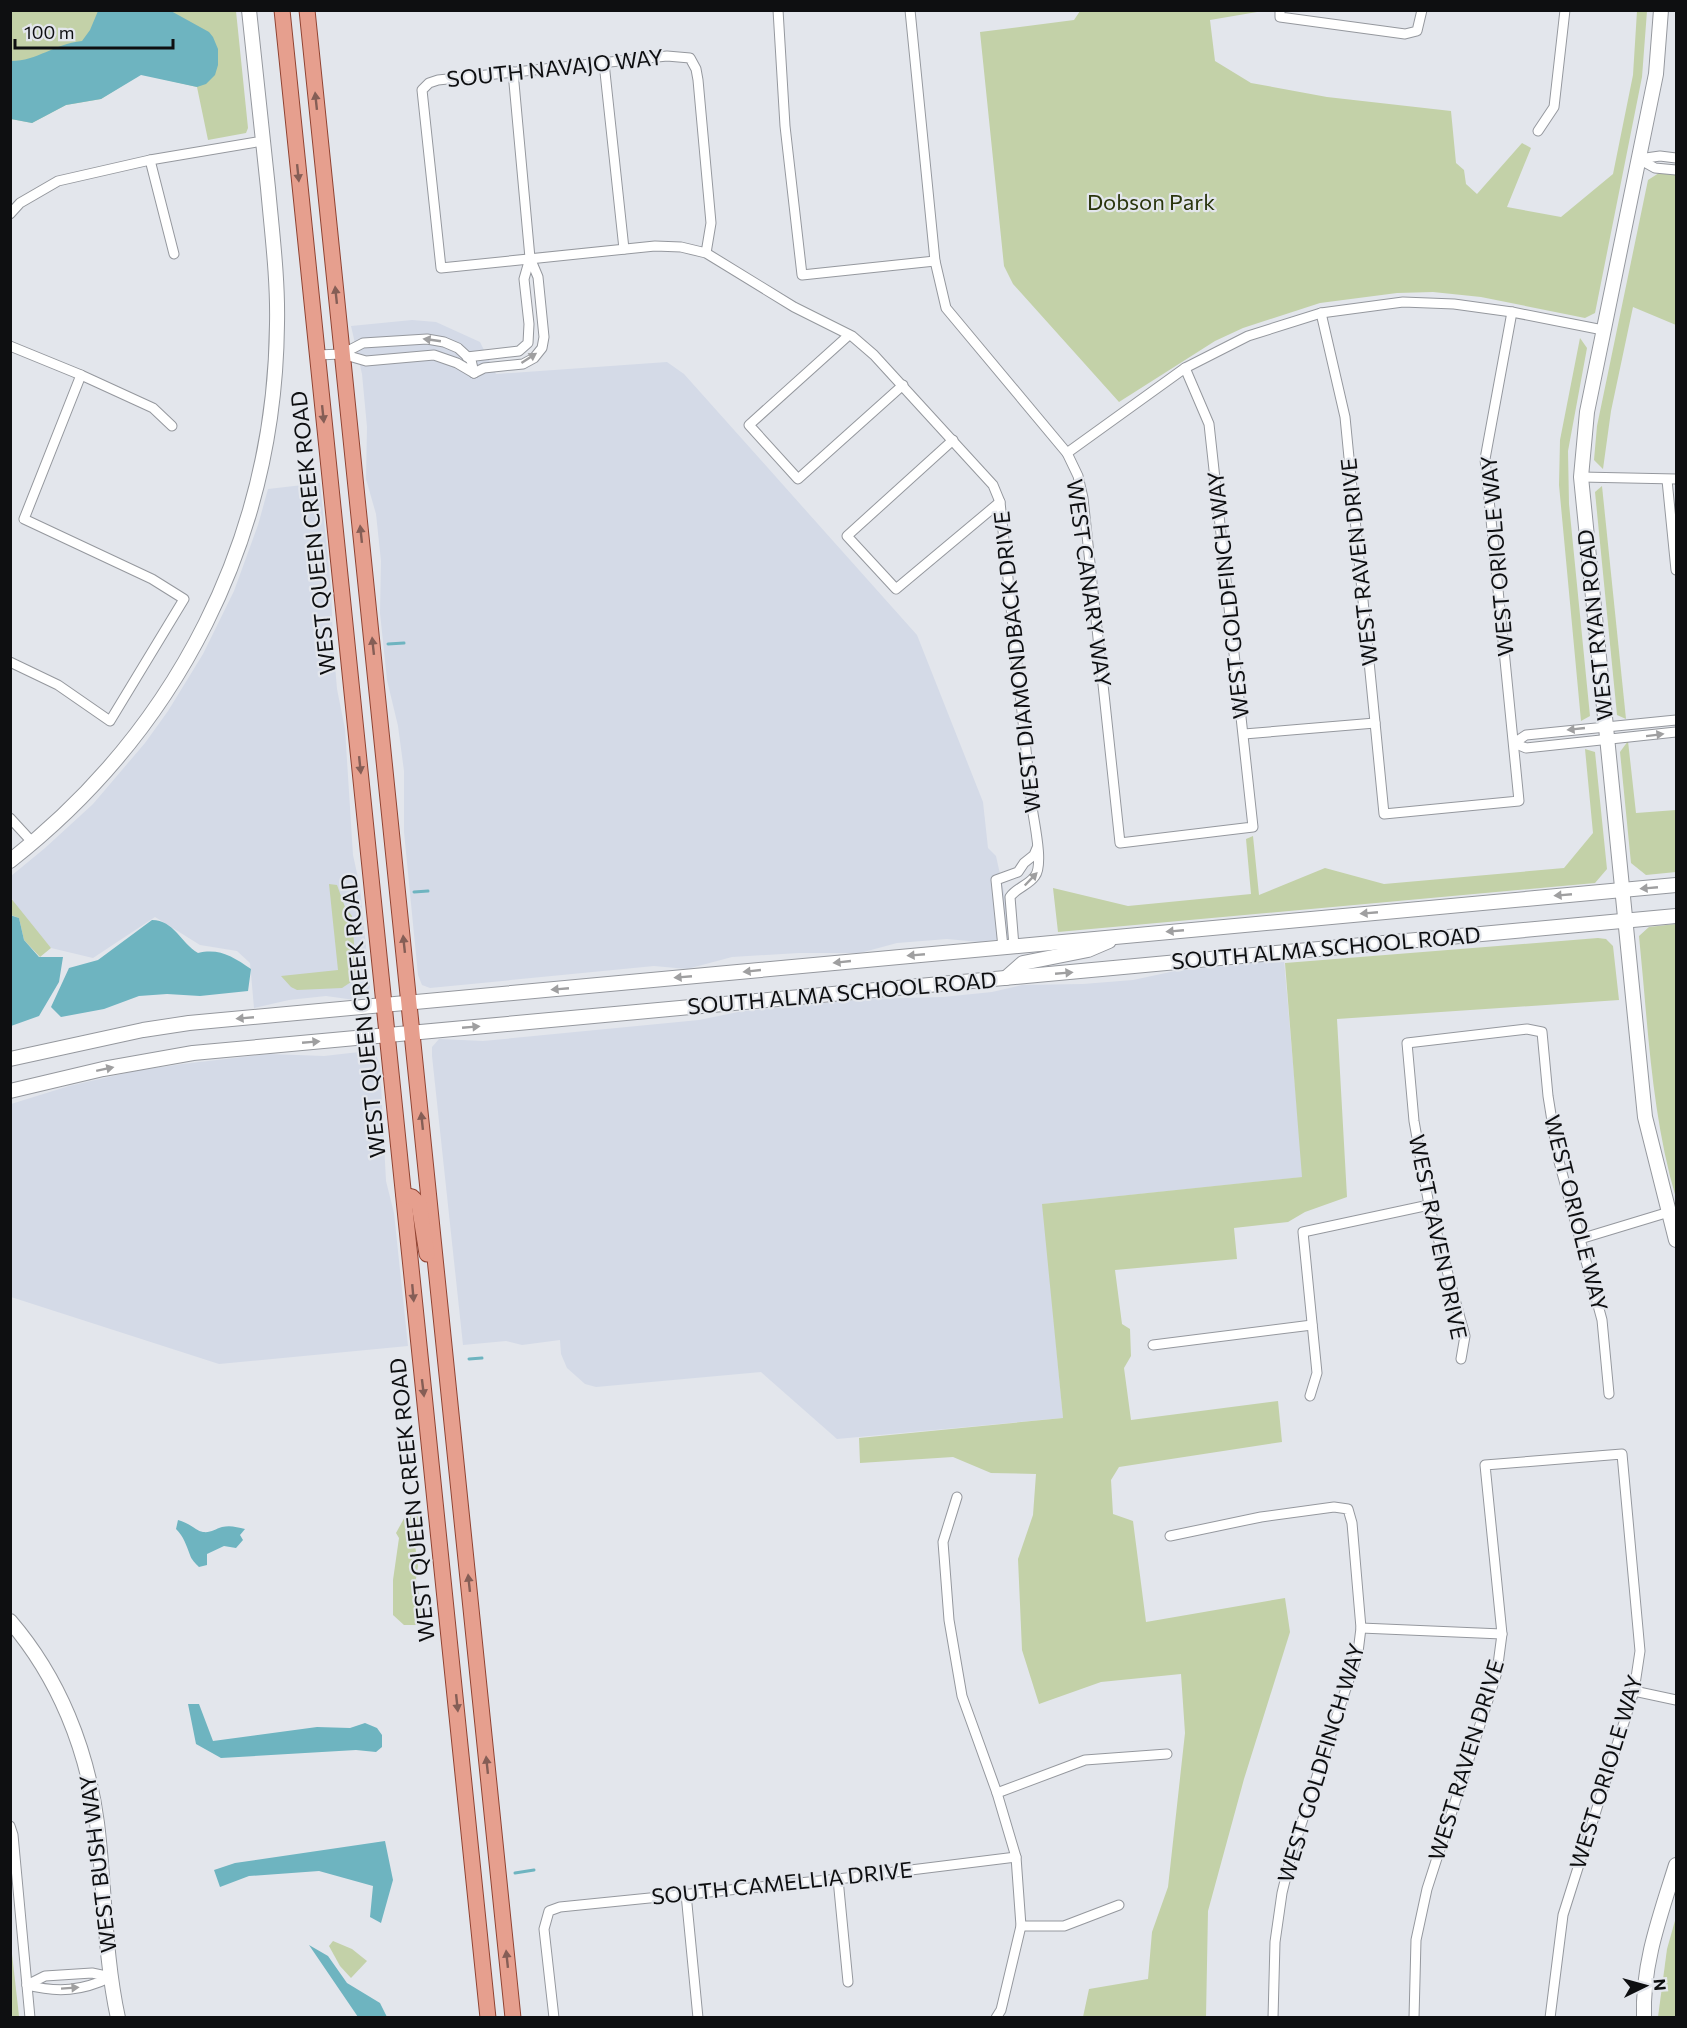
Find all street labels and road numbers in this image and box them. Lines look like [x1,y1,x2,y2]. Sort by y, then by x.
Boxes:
street label: SOUTH NAVAJO WAY [445,43,665,92]
street label: WEST QUEEN CREEK ROAD [284,390,341,676]
street label: WEST ORIOLE WAY [1474,454,1519,658]
street label: WEST RAVEN DRIVE [1334,457,1383,667]
street label: WEST GOLDFINCH WAY [1201,470,1254,720]
street label: WEST CANARY WAY [1062,477,1117,689]
street label: WEST DIAMONDBACK DRIVE [987,510,1046,814]
street label: WEST RYAN ROAD [1571,528,1618,722]
street label: WEST QUEEN CREEK ROAD [334,873,391,1159]
street label: SOUTH ALMA SCHOOL ROAD [1170,921,1482,974]
street label: SOUTH ALMA SCHOOL ROAD [686,966,998,1019]
street label: WEST ORIOLE WAY [1539,1112,1614,1314]
street label: WEST RAVEN DRIVE [1404,1132,1473,1342]
street label: WEST QUEEN CREEK ROAD [383,1357,440,1643]
street label: WEST GOLDFINCH WAY [1271,1640,1370,1886]
street label: WEST RAVEN DRIVE [1422,1656,1509,1864]
street label: WEST ORIOLE WAY [1563,1672,1648,1872]
street label: WEST BUSH WAY [73,1774,122,1954]
street label: SOUTH CAMELLIA DRIVE [650,1855,914,1910]

